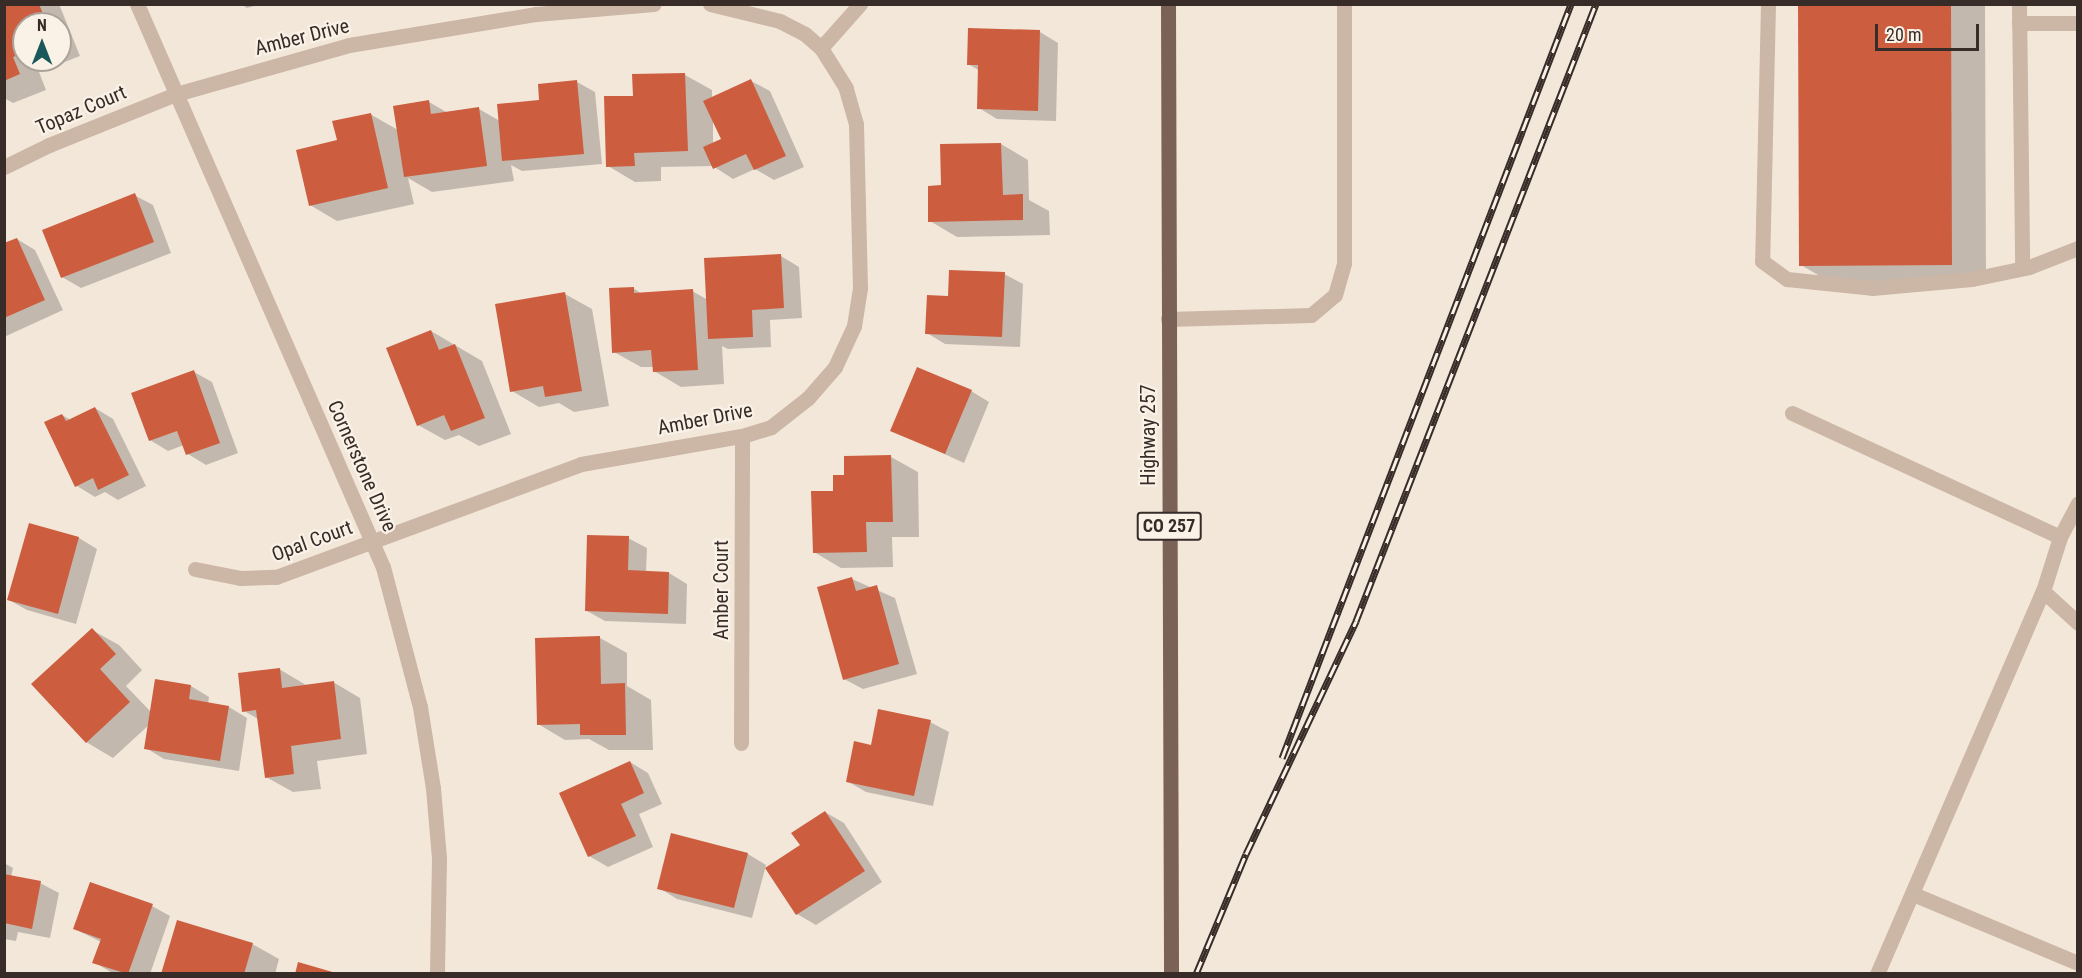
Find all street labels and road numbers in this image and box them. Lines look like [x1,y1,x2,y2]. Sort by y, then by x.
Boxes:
street label: Amber Drive [252,14,352,60]
street label: Topaz Court [32,80,130,140]
street label: Highway 257 [1136,384,1160,486]
street label: Cornerstone Drive [322,397,402,535]
street label: Amber Drive [655,398,755,440]
road number: CO 257 [1136,511,1202,541]
street label: Opal Court [268,515,356,567]
street label: Amber Court [709,540,733,640]

